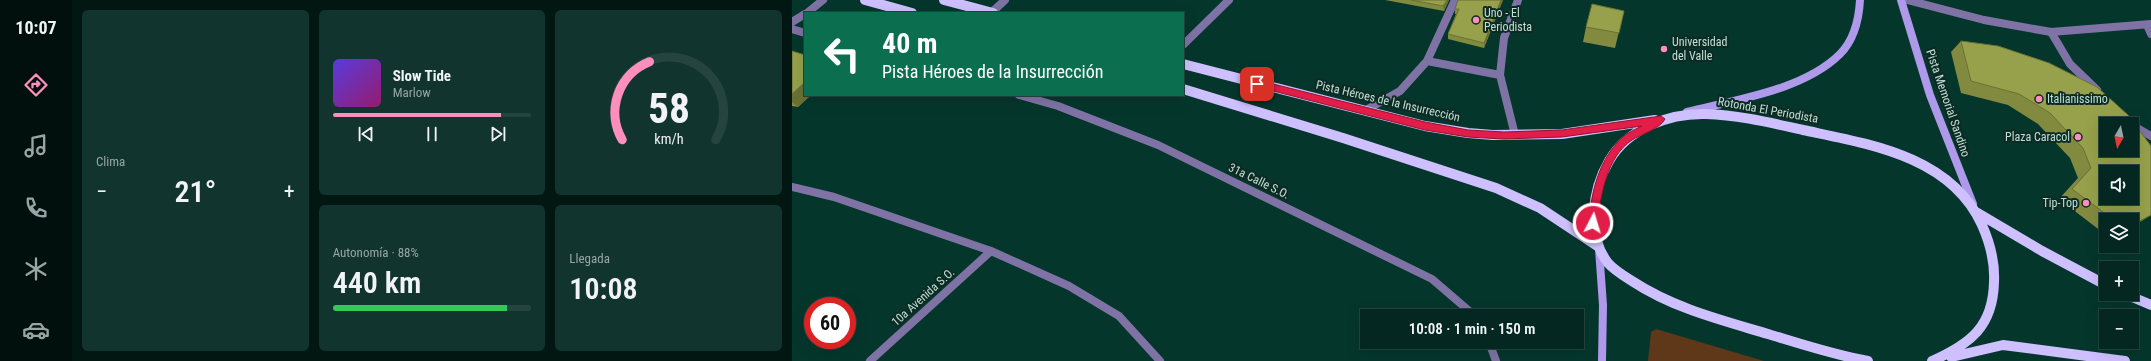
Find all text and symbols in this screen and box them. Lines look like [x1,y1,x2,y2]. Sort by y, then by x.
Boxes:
place label: Uno - El Periodista [1484,6,1532,34]
marker: Uno - El Periodista [1471,15,1481,25]
text: 10:07 [15,17,57,38]
text: 40 m [882,27,938,60]
icon: left [816,28,868,80]
place label: Universidad del Valle [1672,35,1728,63]
marker: Universidad del Valle [1659,44,1669,54]
street label: Pista Memorial Sandino [1923,47,1973,159]
text: Pista Héroes de la Insurrección [882,61,1103,82]
text: Slow Tide [393,67,451,85]
pin [1240,67,1274,101]
icon: directions [22,71,50,99]
icon: arrive [1246,73,1268,95]
street label: Pista Héroes de la Insurrección [1315,78,1462,124]
text: 58 [648,84,690,133]
text: Marlow [393,85,431,100]
place label: Italianissimo [2047,92,2108,106]
street label: Rotonda El Periodista [1717,94,1820,126]
marker: Italianissimo [2034,94,2044,104]
north arrow [2099,117,2139,157]
map controls [2099,117,2139,349]
icon: previous [355,123,377,145]
icon: pause [421,123,443,145]
icon: next [487,123,509,145]
place label: Plaza Caracol [2005,130,2070,144]
text: km/h [654,131,683,147]
icon: music [22,132,50,160]
marker: Plaza Caracol [2073,132,2083,142]
text: Clima [96,154,125,169]
street label: 31a Calle S.O. [1226,160,1292,202]
button: sound [2099,165,2139,205]
text: 21° [174,174,216,209]
text: − [96,179,107,204]
text: + [284,179,295,204]
icon: phone [22,194,50,222]
place label: Tip-Top [2042,196,2078,210]
marker: Tip-Top [2081,198,2091,208]
position arrow [1572,202,1614,244]
button: layers [2099,213,2139,253]
text: Autonomía · 88% [333,245,419,260]
text: Llegada [569,251,610,266]
icon: climate [22,255,50,283]
button: + [2099,261,2139,301]
text: 440 km [333,265,421,300]
street label: 10a Avenida S.O. [889,265,957,329]
text: 10:08 [569,271,638,306]
speed limit sign: 60 [804,297,856,349]
button: − [2099,309,2139,349]
icon: car [22,316,50,344]
text: 10:08 · 1 min · 150 m [1409,320,1535,338]

